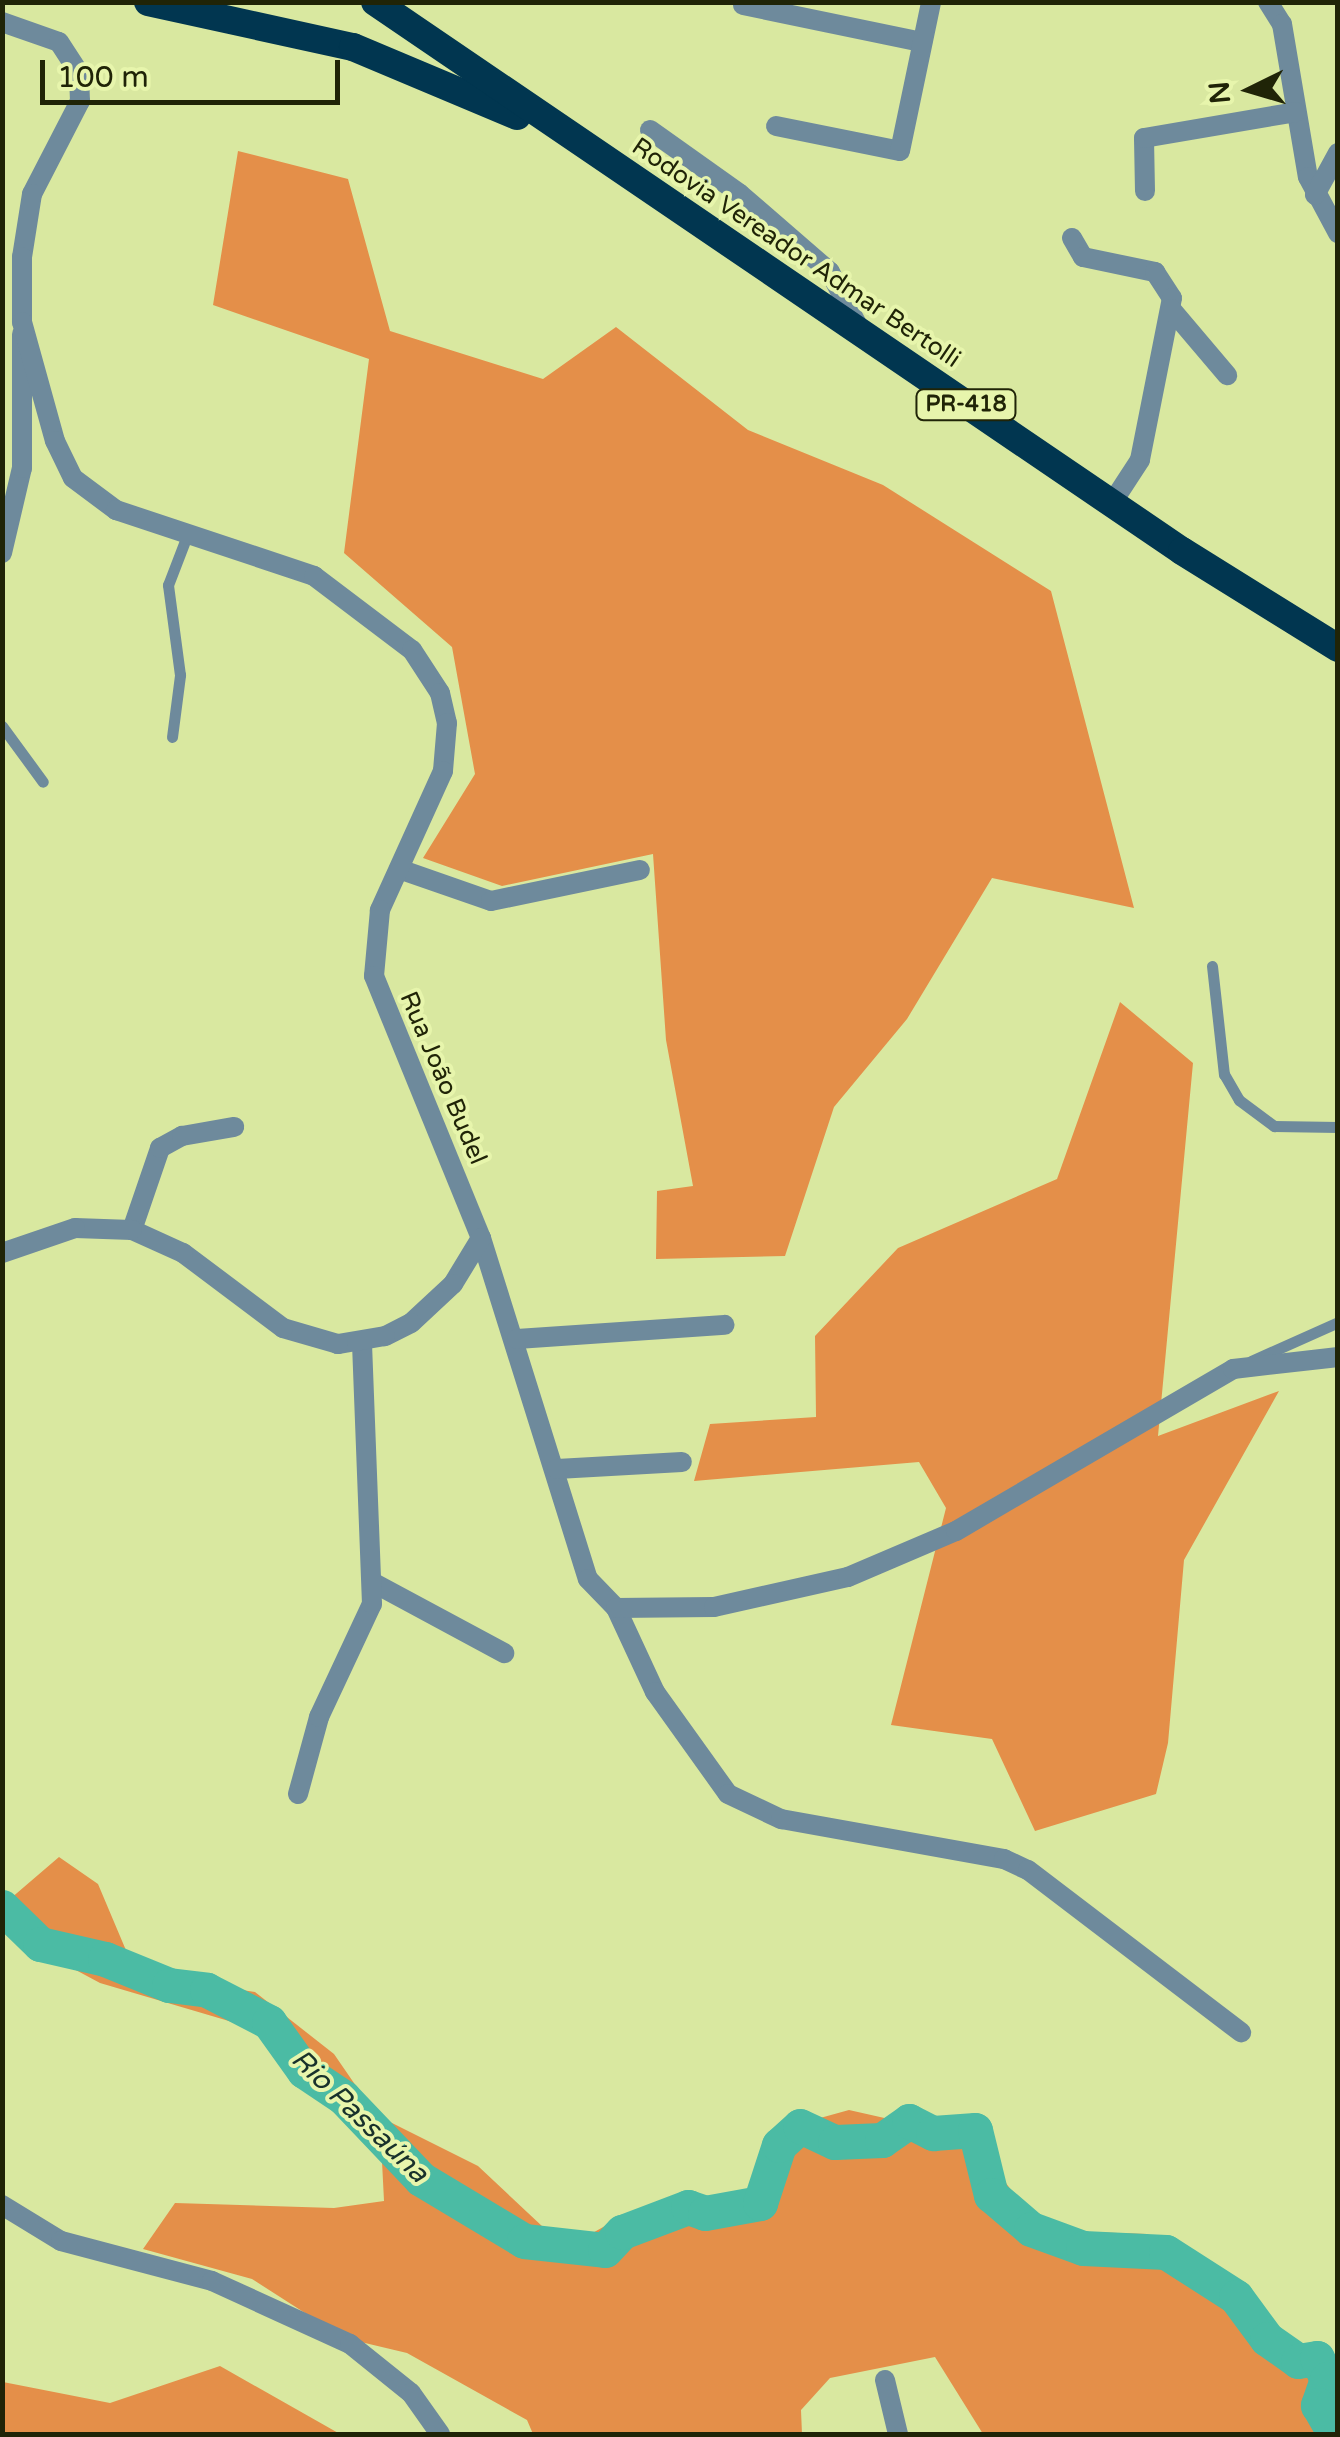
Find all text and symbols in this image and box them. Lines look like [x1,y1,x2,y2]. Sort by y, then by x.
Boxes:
scale bar [45,40,345,102]
north arrow [1200,40,1300,140]
text: 100 m [57,59,149,96]
text: N [1202,80,1238,105]
street label: Rodovia Vereador Admar Bertolli [626,132,966,374]
road number: PR-418 [914,388,1018,422]
street label: Rua João Budel [393,987,493,1169]
water label: Rio Passaúna [285,2042,435,2190]

